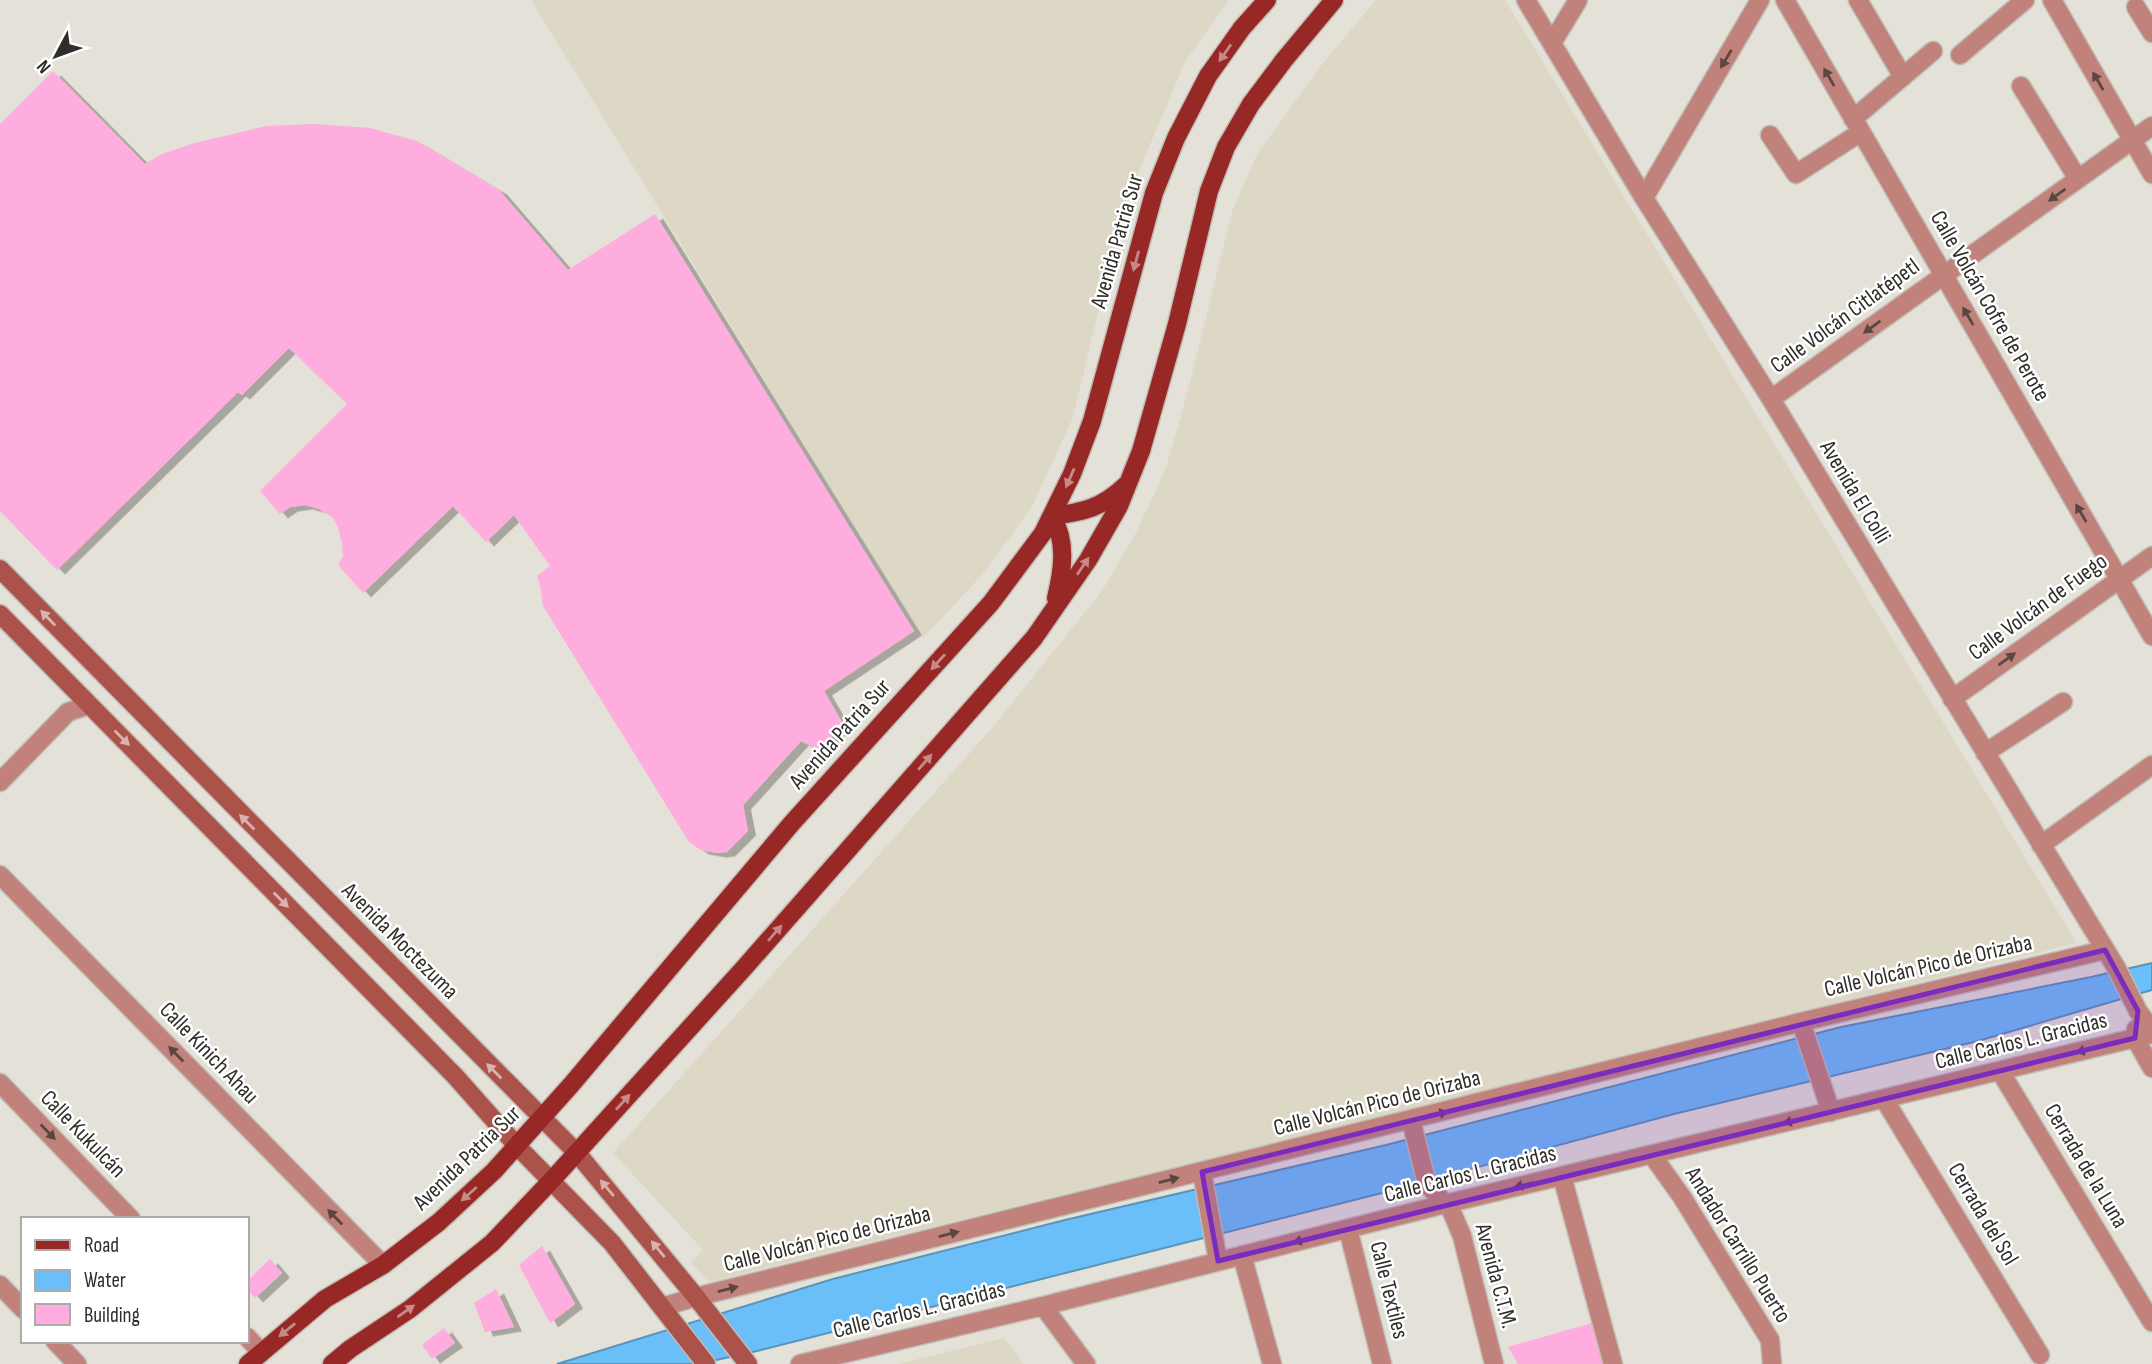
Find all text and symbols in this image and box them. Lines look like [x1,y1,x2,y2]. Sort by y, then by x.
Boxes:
north arrow [21,21,91,91]
one-way arrow [1218,44,1232,62]
one-way arrow [1719,49,1732,68]
text: N [32,55,56,78]
one-way arrow [1823,67,1835,86]
one-way arrow [2092,72,2104,91]
street label: Avenida Patria Sur [1084,170,1150,312]
one-way arrow [2048,187,2066,201]
street label: Calle Volcán Cofre de Perote [1924,206,2056,406]
one-way arrow [1130,251,1140,272]
street label: Calle Volcán Citlatépetl [1765,253,1925,379]
one-way arrow [1961,307,1974,326]
one-way arrow [1863,320,1881,334]
street label: Avenida El Colli [1813,435,1897,548]
one-way arrow [1064,468,1076,488]
one-way arrow [2075,504,2087,523]
street label: Calle Volcán de Fuego [1963,547,2113,667]
one-way arrow [1076,557,1089,576]
one-way arrow [40,610,56,627]
one-way arrow [1998,652,2016,666]
one-way arrow [930,653,946,671]
street label: Avenida Patria Sur [783,673,897,796]
one-way arrow [113,729,130,746]
one-way arrow [917,753,933,771]
one-way arrow [240,814,256,831]
street label: Avenida Moctezuma [335,876,464,1005]
one-way arrow [273,891,290,908]
one-way arrow [767,924,783,942]
street label: Calle Volcán Pico de Orizaba [1821,928,2035,1004]
street label: Calle Kinich Ahau [153,996,265,1110]
street label: Calle Carlos L. Gracidas [1932,1006,2110,1076]
one-way arrow [2075,1045,2097,1056]
one-way arrow [168,1047,185,1063]
one-way arrow [485,1062,502,1079]
street label: Calle Volcán Pico de Orizaba [1271,1064,1483,1142]
street label: Calle Kukulcán [34,1084,132,1184]
one-way arrow [614,1094,630,1111]
street label: Cerrada de la Luna [2038,1099,2134,1233]
street label: Avenida Patria Sur [407,1100,527,1217]
one-way arrow [1427,1108,1449,1119]
one-way arrow [1782,1116,1804,1127]
one-way arrow [39,1124,56,1141]
street label: Calle Carlos L. Gracidas [1381,1139,1559,1209]
street label: Cerrada del Sol [1942,1158,2024,1270]
street label: Andador Carrillo Puerto [1678,1161,1797,1328]
one-way arrow [1159,1174,1181,1185]
one-way arrow [599,1179,615,1197]
one-way arrow [1513,1180,1535,1191]
one-way arrow [461,1186,478,1202]
street label: Calle Volcán Pico de Orizaba [721,1200,933,1278]
one-way arrow [328,1209,344,1226]
legend [21,1217,248,1343]
street label: Avenida C.T.M. [1468,1220,1523,1331]
one-way arrow [938,1228,960,1239]
text: Road [84,1233,119,1258]
one-way arrow [1292,1235,1314,1246]
street label: Calle Textiles [1363,1238,1415,1342]
one-way arrow [650,1240,665,1258]
text: Water [84,1268,126,1293]
street label: Calle Carlos L. Gracidas [830,1275,1008,1345]
one-way arrow [717,1283,739,1294]
text: Building [84,1303,140,1328]
one-way arrow [397,1304,415,1318]
one-way arrow [279,1322,296,1337]

